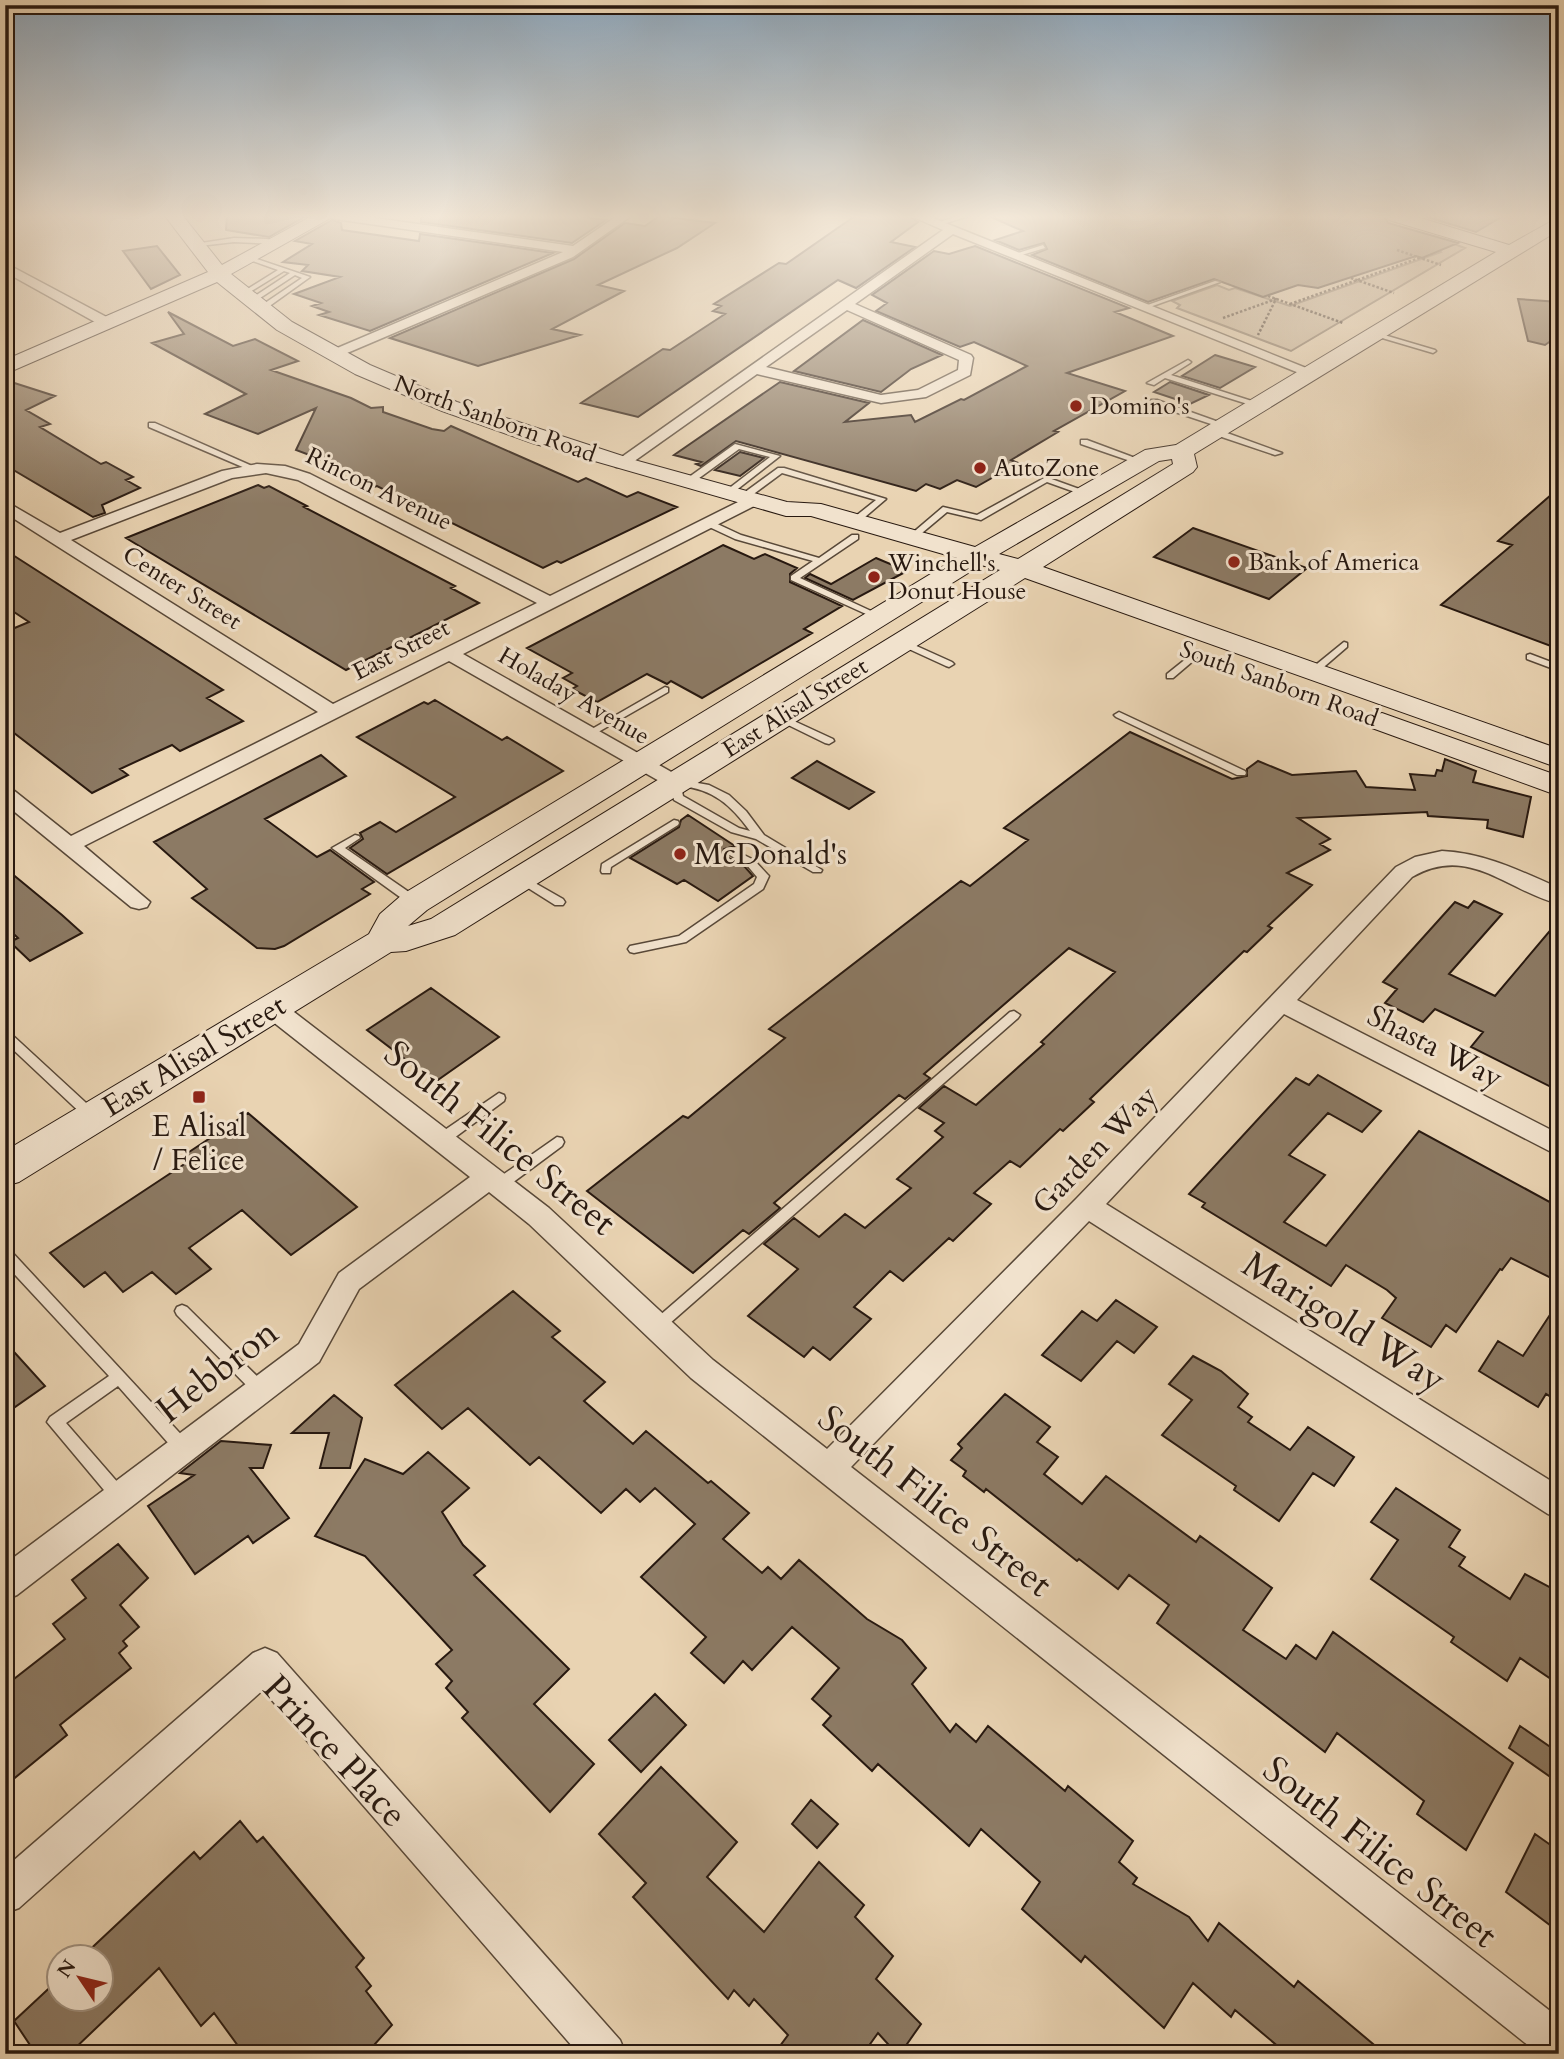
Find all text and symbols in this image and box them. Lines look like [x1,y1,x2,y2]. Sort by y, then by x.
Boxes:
street label: North Sanborn Road [389,367,601,471]
place label: Domino's [1090,390,1190,423]
marker: Domino's [1068,398,1084,414]
street label: Rincon Avenue [300,439,458,539]
place label: AutoZone [994,452,1099,485]
marker: AutoZone [972,460,988,476]
street label: Center Street [116,538,248,638]
place label: Bank of America [1248,546,1420,579]
place label: Winchell's Donut House [887,547,1026,608]
marker: Bank of America [1226,554,1242,570]
marker: Winchell's Donut House [866,569,882,585]
street label: East Street [347,611,456,689]
street label: South Sanborn Road [1175,633,1383,735]
street label: Holaday Avenue [492,639,656,753]
street label: East Alisal Street [716,650,874,766]
place label: McDonald's [694,834,847,875]
marker: McDonald's [672,846,688,862]
street label: East Alisal Street [95,985,294,1127]
street label: Shasta Way [1360,995,1510,1099]
street label: South Filice Street [374,1029,627,1247]
street label: Garden Way [1023,1077,1167,1223]
marker: E Alisal / Felice [191,1089,207,1105]
place label: E Alisal / Felice [152,1106,247,1181]
street label: Marigold Way [1233,1240,1456,1405]
street label: Hebbron [146,1308,288,1434]
street label: South Filice Street [807,1394,1063,1609]
street label: Prince Place [251,1664,419,1838]
street label: South Filice Street [1252,1745,1508,1960]
north arrow [46,1944,116,2014]
text: N [52,1954,83,1983]

